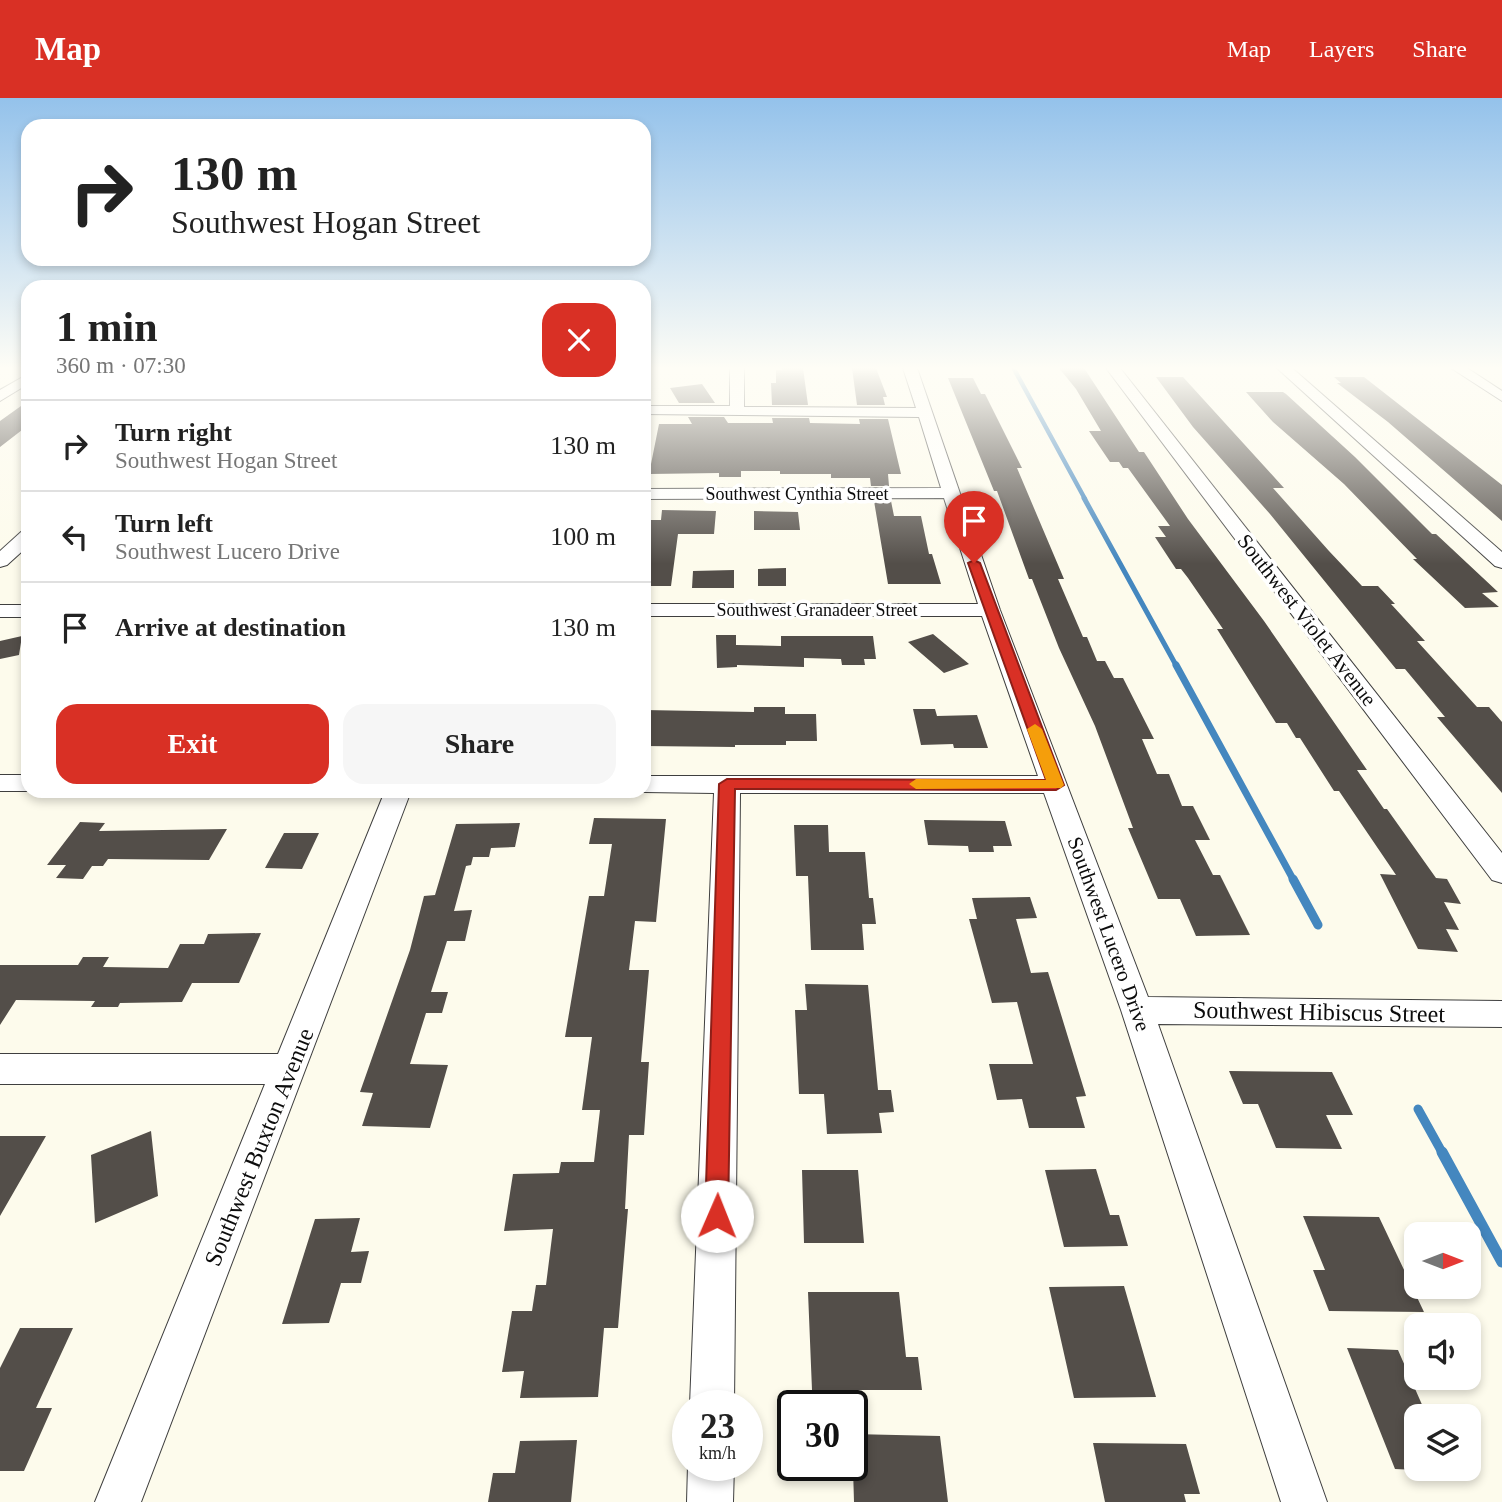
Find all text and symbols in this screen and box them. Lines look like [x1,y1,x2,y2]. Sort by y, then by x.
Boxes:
text: Map [35,31,101,67]
text: Map [1227,36,1271,62]
text: Layers [1309,36,1374,62]
text: Share [1412,36,1467,62]
text: 130 m [171,146,298,201]
icon: right [56,147,147,238]
text: Southwest Hogan Street [171,204,480,240]
button: close [542,303,616,377]
text: 1 min [56,304,158,350]
text: 360 m · 07:30 [56,353,186,378]
text: Turn right [115,418,232,447]
icon: right [56,427,94,465]
text: 130 m [550,431,616,460]
text: Southwest Hogan Street [115,448,337,473]
street label: Southwest Cynthia Street [706,484,889,504]
pin [944,491,1004,563]
icon: arrive [955,502,993,540]
text: Turn left [115,509,213,538]
icon: left [56,518,94,556]
text: 100 m [550,522,616,551]
street label: Southwest Violet Avenue [1232,529,1382,711]
text: Southwest Lucero Drive [115,539,340,564]
street label: Southwest Granadeer Street [717,600,917,620]
icon: arrive [56,609,94,647]
text: Arrive at destination [115,613,346,642]
text: 130 m [550,613,616,642]
button: Exit [56,704,329,784]
button: Share [343,704,616,784]
street label: Southwest Lucero Drive [1063,833,1155,1035]
street label: Southwest Hibiscus Street [1193,997,1446,1027]
street label: Southwest Buxton Avenue [199,1024,319,1270]
position arrow [680,1179,754,1253]
north arrow [1404,1222,1480,1298]
map controls [1404,1222,1481,1481]
button: sound [1404,1313,1481,1390]
speed limit sign: 30 [777,1390,868,1481]
button: layers [1404,1404,1481,1481]
text: 23 [700,1407,735,1446]
text: km/h [699,1443,736,1463]

